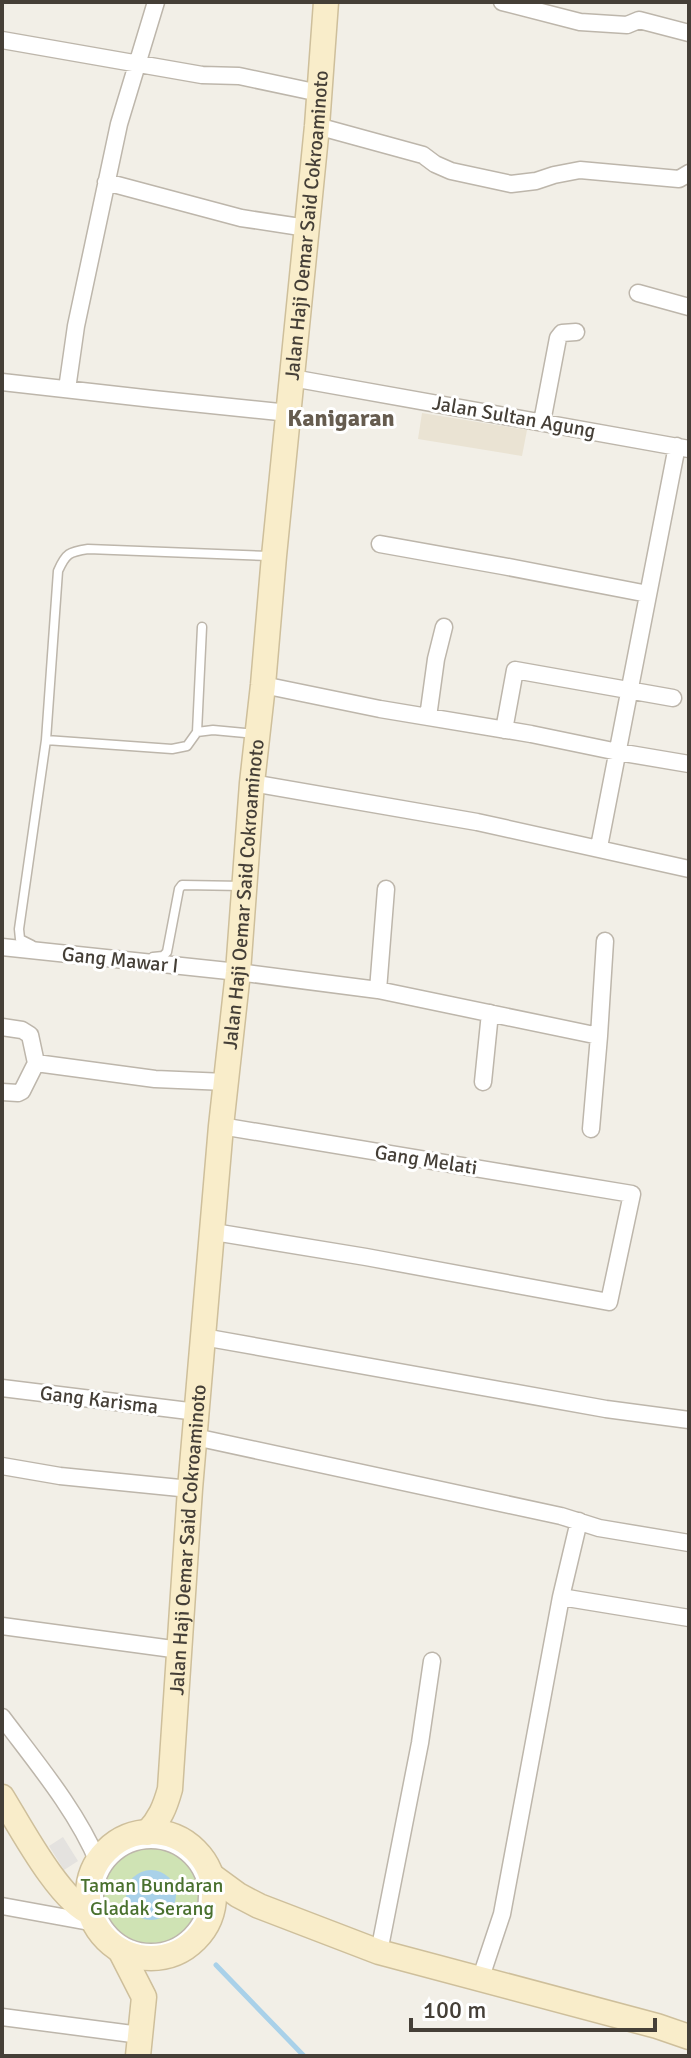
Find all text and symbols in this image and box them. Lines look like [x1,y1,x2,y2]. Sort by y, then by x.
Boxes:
street label: Jalan Haji Oemar Said Cokroaminoto [279,69,334,382]
street label: Jalan Sultan Agung [431,390,597,444]
district label: Kanigaran [287,403,395,433]
street label: Jalan Haji Oemar Said Cokroaminoto [217,738,269,1051]
street label: Gang Mawar I [61,941,179,979]
street label: Gang Melati [373,1140,479,1180]
street label: Gang Karisma [38,1380,160,1420]
street label: Jalan Haji Oemar Said Cokroaminoto [164,1383,211,1696]
park label: Taman Bundaran Gladak Serang [81,1873,223,1921]
scale bar [411,1982,655,2032]
text: 100 m [423,1995,486,2025]

